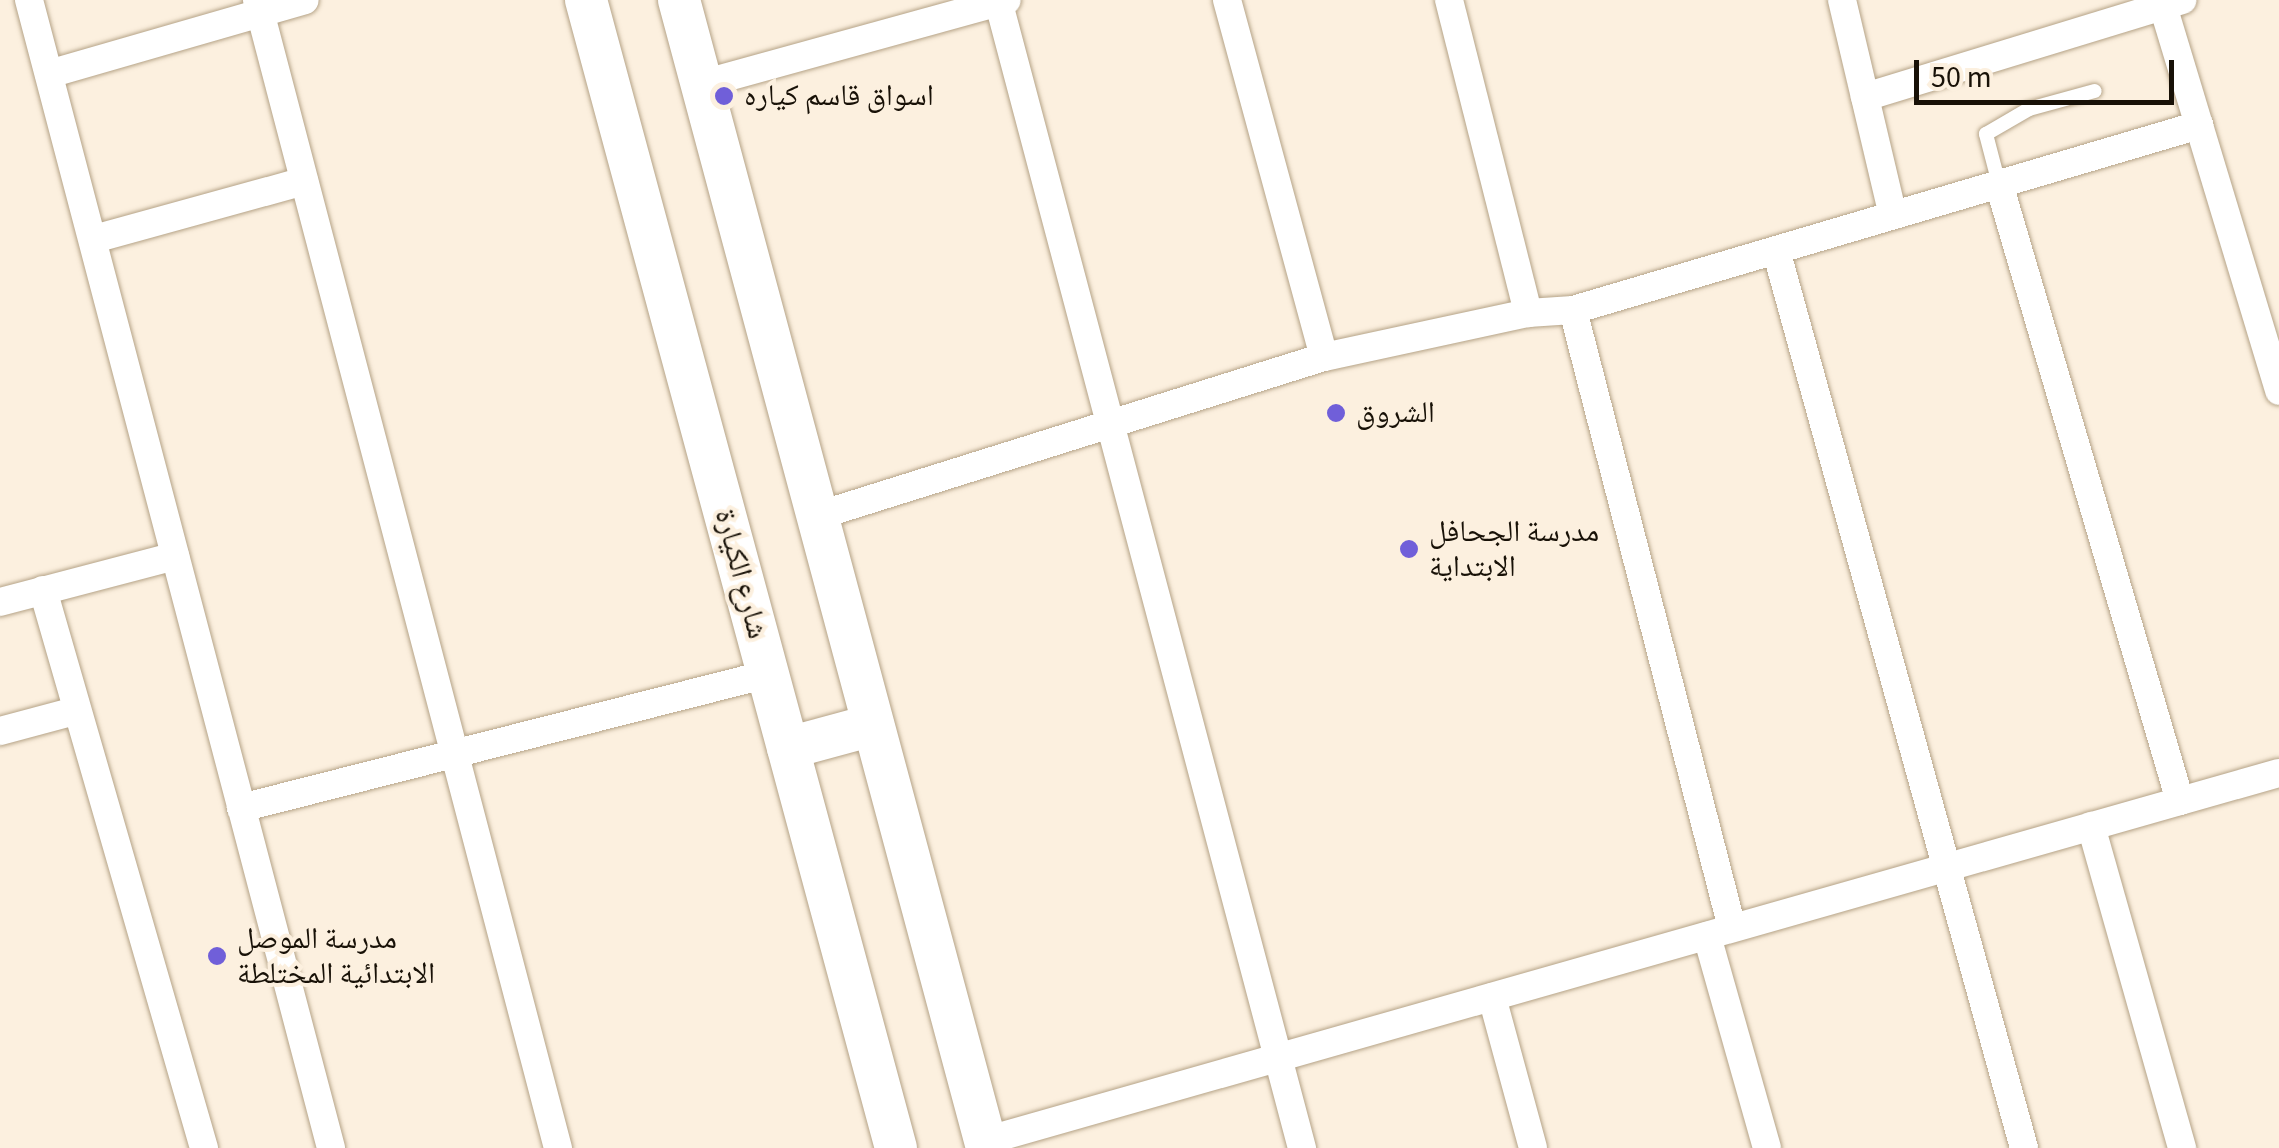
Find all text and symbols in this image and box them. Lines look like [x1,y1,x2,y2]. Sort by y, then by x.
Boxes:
scale bar [1919,40,2179,102]
text: 50 m [1931,56,1992,99]
place label: اسواق قاسم كياره [744,78,934,114]
marker: اسواق قاسم كياره [713,85,735,107]
place label: الشروق [1356,395,1435,431]
marker: الشروق [1325,402,1347,424]
street label: شارع الكيارة [706,505,776,643]
place label: مدرسة الجحافل الابتداية [1429,514,1599,584]
marker: مدرسة الجحافل الابتداية [1398,538,1420,560]
place label: مدرسة الموصل الابتدائية المختلطة [237,921,435,992]
marker: مدرسة الموصل الابتدائية المختلطة [206,945,228,967]

